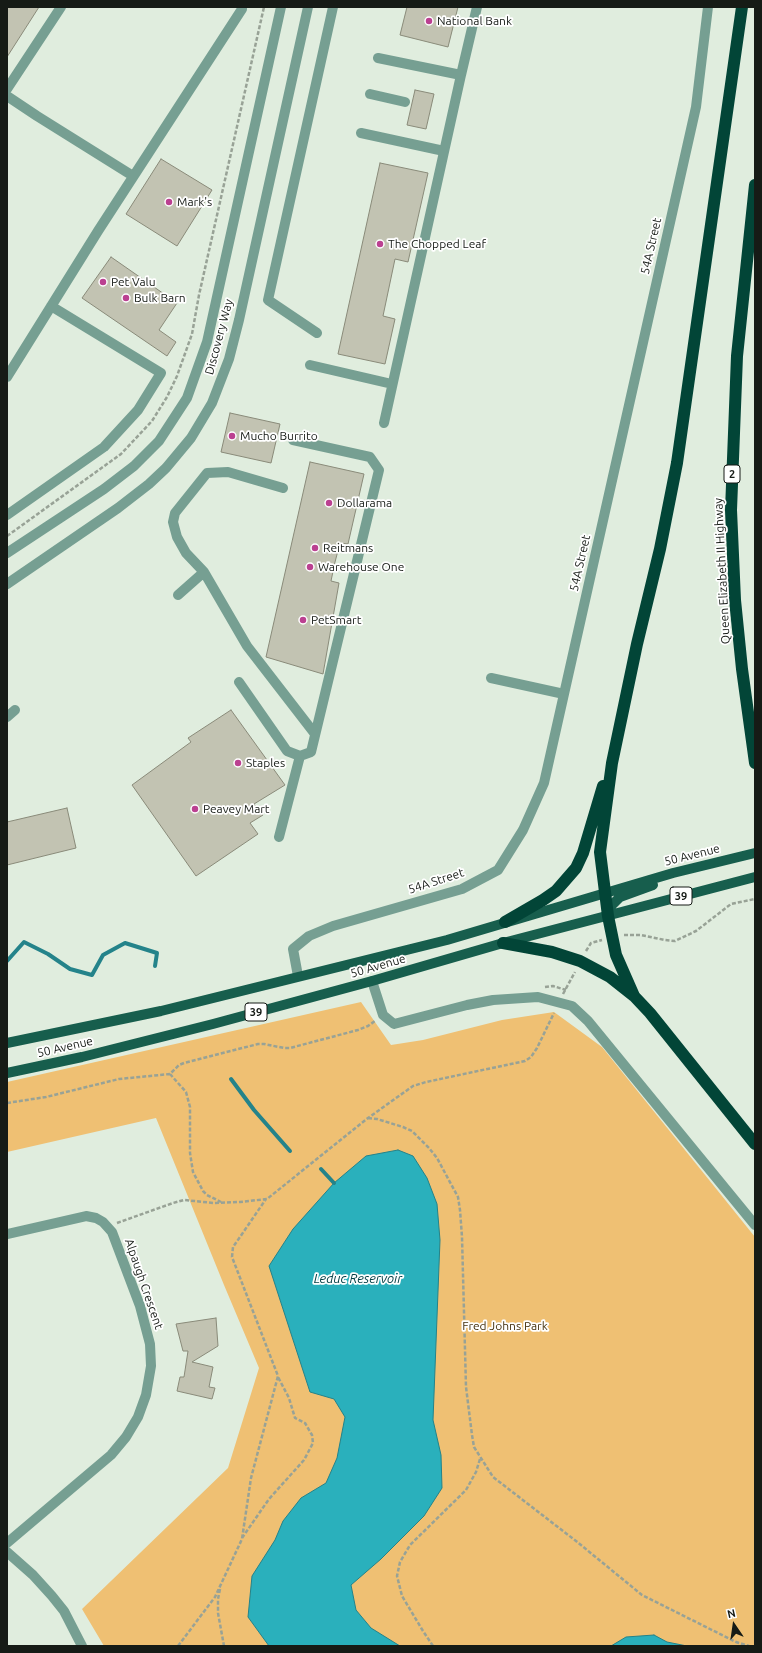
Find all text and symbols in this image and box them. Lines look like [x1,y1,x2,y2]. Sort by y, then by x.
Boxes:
place label: National Bank [437,14,512,28]
marker: National Bank [424,16,434,26]
place label: Mark's [177,195,212,209]
marker: Mark's [164,197,174,207]
street label: 54A Street [638,216,664,276]
place label: The Chopped Leaf [388,237,486,251]
marker: The Chopped Leaf [375,239,385,249]
place label: Pet Valu [111,275,156,289]
marker: Pet Valu [98,277,108,287]
place label: Bulk Barn [134,291,186,305]
marker: Bulk Barn [121,293,131,303]
street label: Discovery Way [202,298,236,376]
place label: Mucho Burrito [240,429,318,443]
marker: Mucho Burrito [227,431,237,441]
road number: 2 [724,465,740,483]
place label: Dollarama [337,496,392,510]
street label: Queen Elizabeth II Highway [711,497,733,645]
marker: Dollarama [324,498,334,508]
street label: 54A Street [567,533,593,593]
place label: Reitmans [323,541,373,555]
marker: Reitmans [310,543,320,553]
place label: Warehouse One [318,560,404,574]
marker: Warehouse One [305,562,315,572]
place label: PetSmart [311,613,361,627]
marker: PetSmart [298,615,308,625]
place label: Staples [246,756,285,770]
marker: Staples [233,758,243,768]
place label: Peavey Mart [203,802,270,816]
marker: Peavey Mart [190,804,200,814]
street label: 50 Avenue [663,841,721,869]
street label: 54A Street [406,865,466,897]
road number: 39 [670,887,692,905]
street label: 50 Avenue [349,951,407,981]
road number: 39 [245,1003,267,1021]
street label: 50 Avenue [36,1034,94,1060]
street label: Alpaugh Crescent [122,1237,166,1331]
water label: Leduc Reservoir [314,1271,402,1287]
park label: Fred Johns Park [462,1319,548,1333]
north arrow [714,1605,754,1645]
text: N [726,1607,737,1620]

